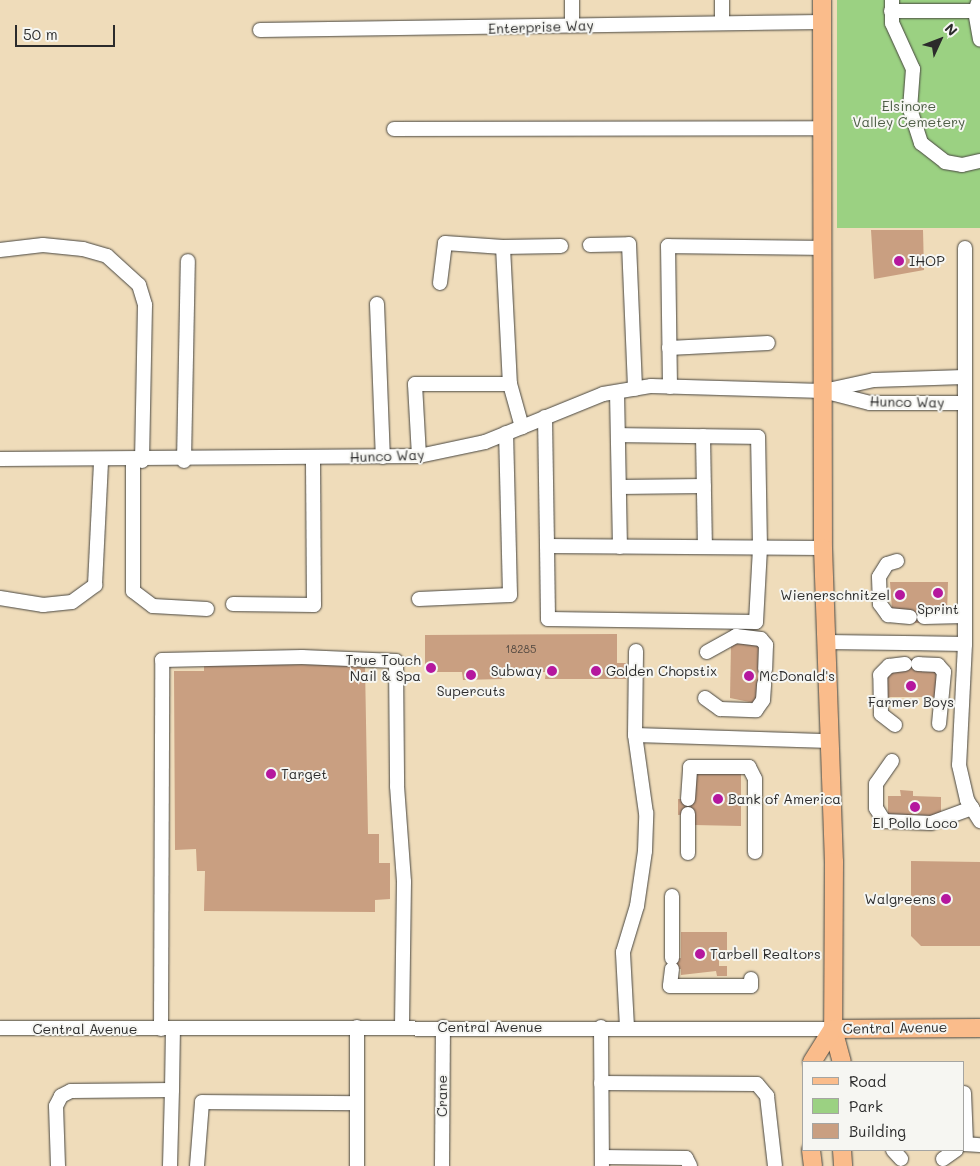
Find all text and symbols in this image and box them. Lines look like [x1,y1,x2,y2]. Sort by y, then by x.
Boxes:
scale bar [18,15,118,47]
north arrow [915,15,965,65]
street label: Enterprise Way [488,17,594,37]
text: N [941,19,962,40]
text: 50 m [23,24,58,44]
park label: Elsinore Valley Cemetery [853,98,965,130]
place label: IHOP [909,253,945,269]
marker: IHOP [893,255,905,267]
street label: Hunco Way [869,393,945,411]
street label: Hunco Way [349,446,425,466]
place label: Wienerschnitzel [780,587,890,603]
marker: Sprint [932,587,944,599]
marker: Wienerschnitzel [894,589,906,601]
place label: Sprint [917,601,959,617]
house number: 18285 [506,642,536,656]
place label: True Touch Nail & Spa [345,652,421,684]
marker: True Touch Nail & Spa [425,662,437,674]
place label: Subway [491,663,542,679]
place label: Golden Chopstix [606,663,717,679]
marker: Subway [546,665,558,677]
marker: Golden Chopstix [590,665,602,677]
place label: McDonald's [759,668,835,684]
marker: Supercuts [465,669,477,681]
marker: McDonald's [743,670,755,682]
marker: Farmer Boys [905,680,917,692]
place label: Supercuts [437,683,505,699]
place label: Farmer Boys [868,694,954,710]
place label: Target [281,766,327,782]
marker: Target [265,768,277,780]
place label: Bank of America [728,791,841,807]
marker: Bank of America [712,793,724,805]
marker: El Pollo Loco [909,801,921,813]
place label: El Pollo Loco [873,815,957,831]
place label: Walgreens [864,891,936,907]
marker: Walgreens [940,893,952,905]
place label: Tarbell Realtors [710,946,821,962]
marker: Tarbell Realtors [694,948,706,960]
street label: Central Avenue [438,1019,542,1035]
street label: Central Avenue [842,1019,948,1037]
street label: Central Avenue [33,1021,137,1037]
legend [802,1061,965,1151]
text: Road [849,1071,886,1091]
street label: Crane [434,1075,450,1117]
text: Park [849,1096,883,1116]
text: Building [849,1121,906,1141]

